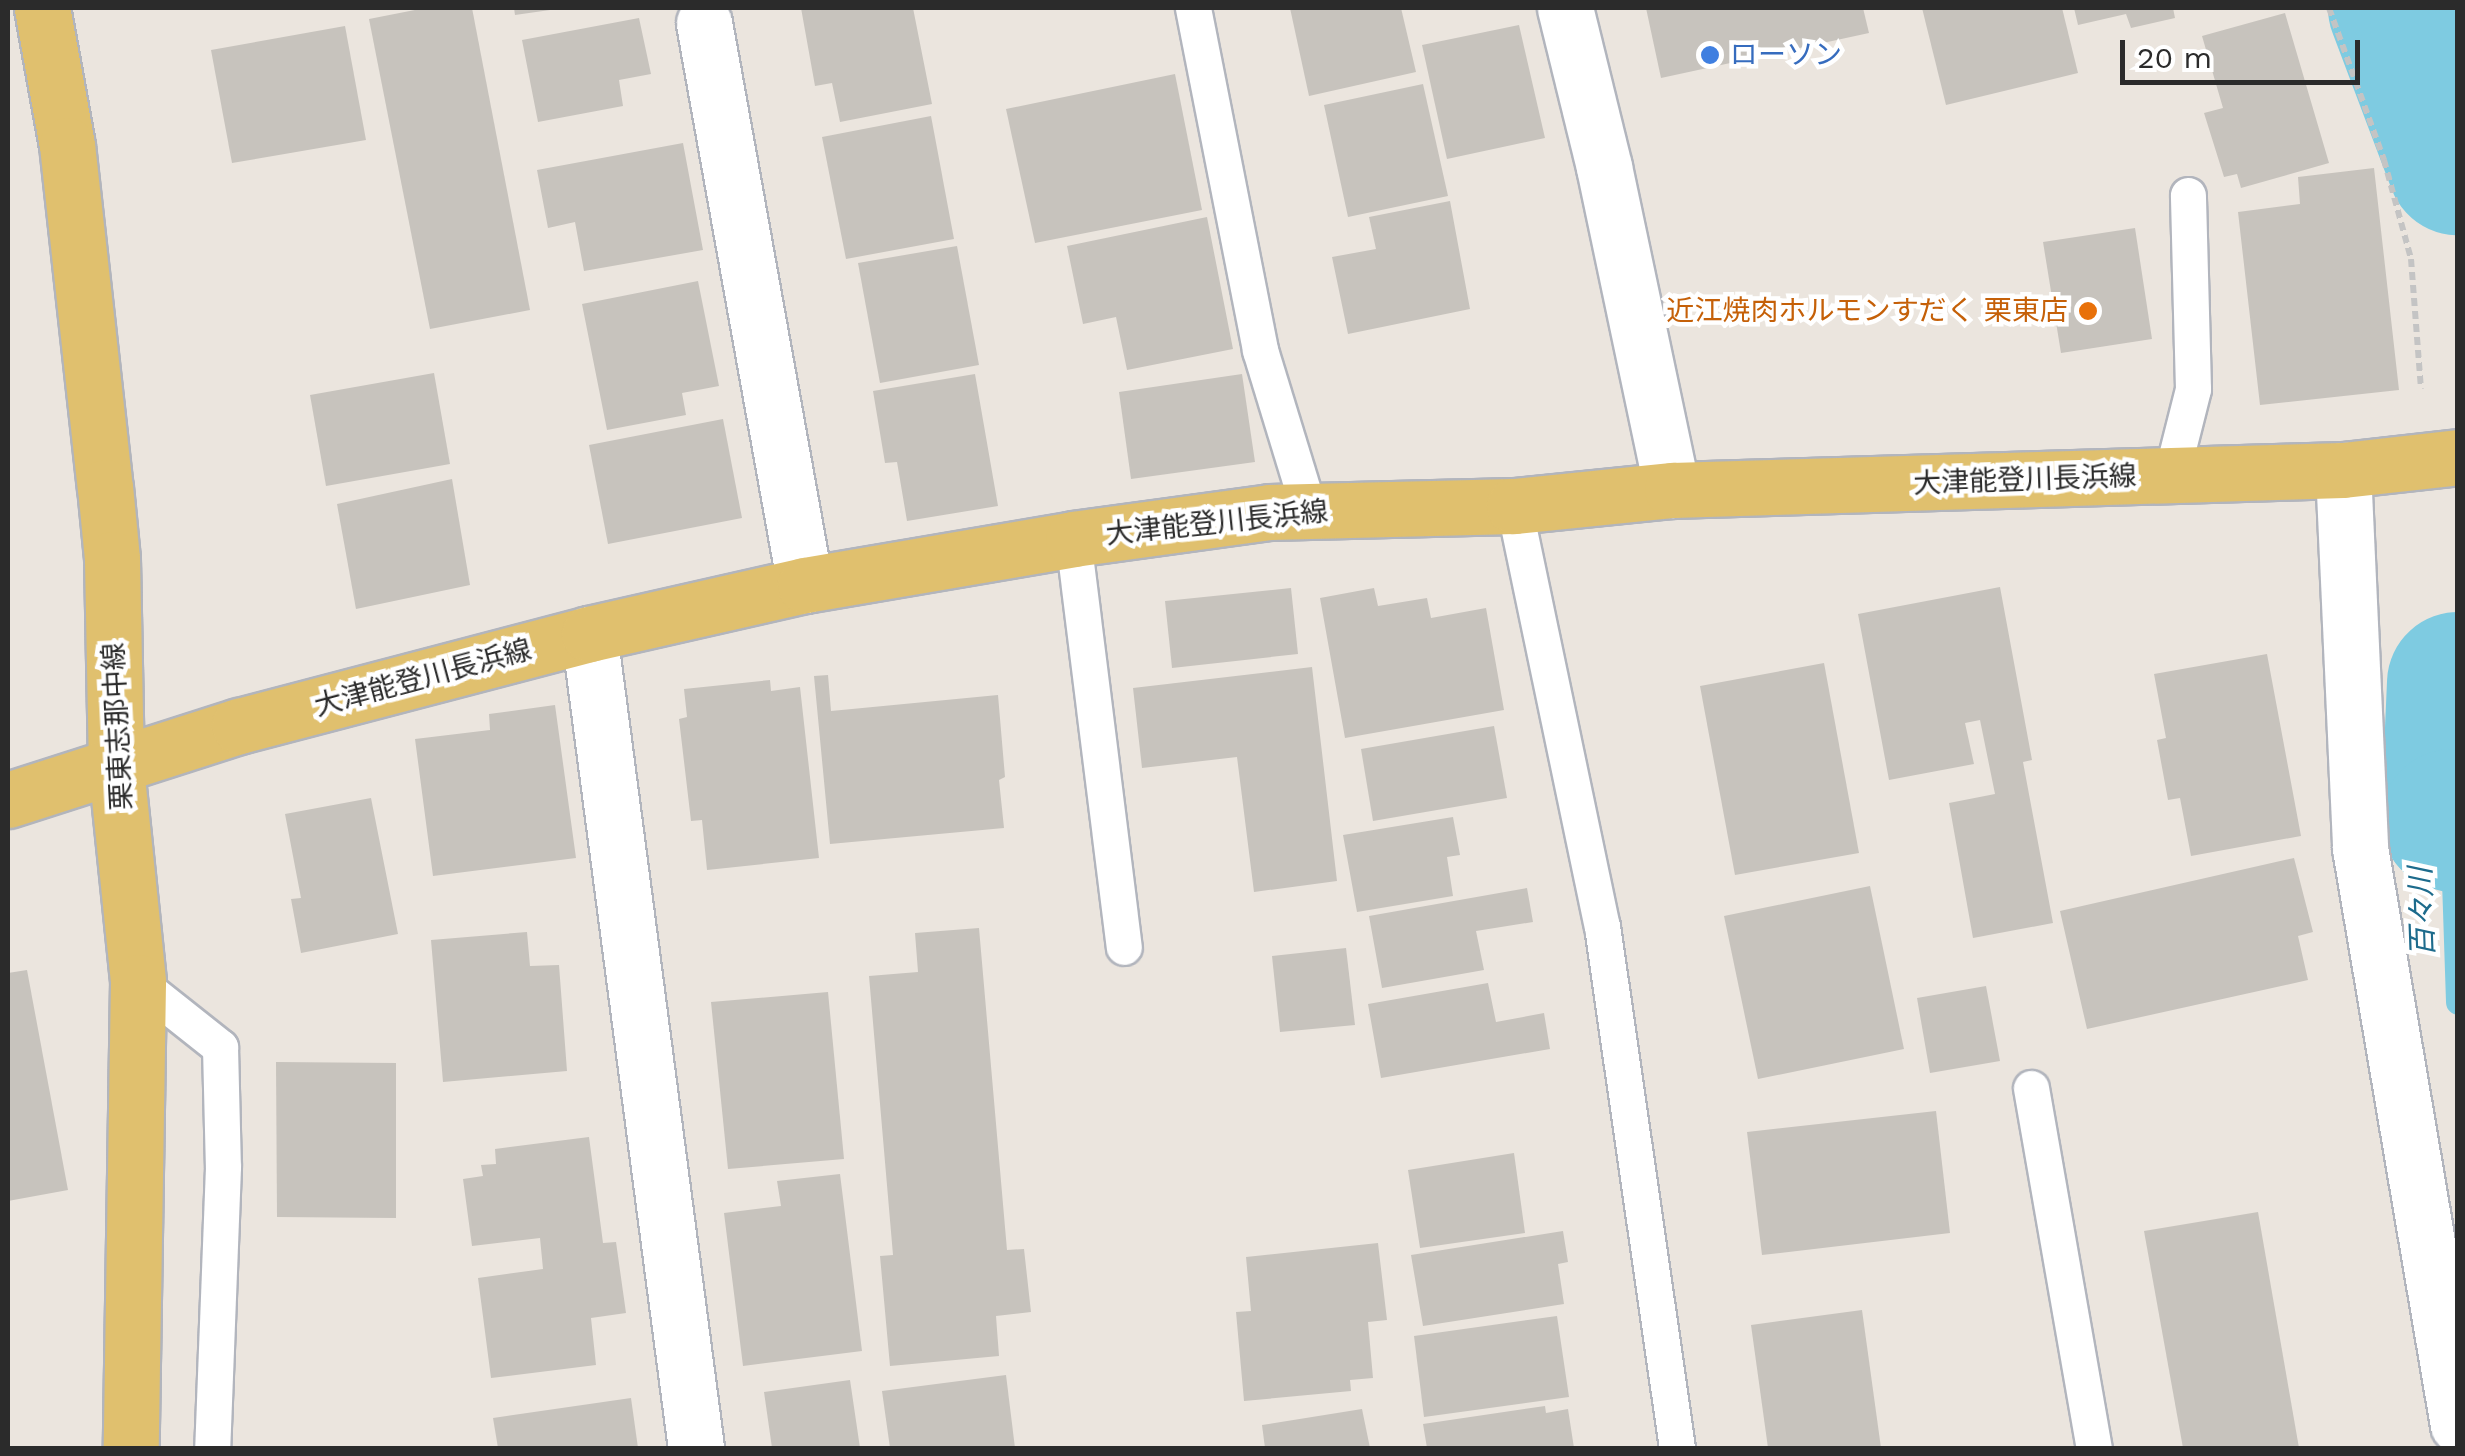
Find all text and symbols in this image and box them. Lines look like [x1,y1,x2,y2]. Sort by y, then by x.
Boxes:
scale bar [2125,20,2365,82]
place label: ローソン [1730,38,1842,72]
text: 20 m [2137,40,2212,75]
marker: ローソン [1699,44,1721,66]
place label: 近江焼肉ホルモンすだく 栗東店 [1666,294,2068,328]
marker: 近江焼肉ホルモンすだく 栗東店 [2077,300,2099,322]
street label: 大津能登川長浜線 [1912,459,2138,501]
street label: 大津能登川長浜線 [1104,495,1330,551]
street label: 大津能登川長浜線 [310,633,536,723]
street label: 栗東志那中線 [97,641,139,811]
water label: 百々川 [2402,866,2442,958]

